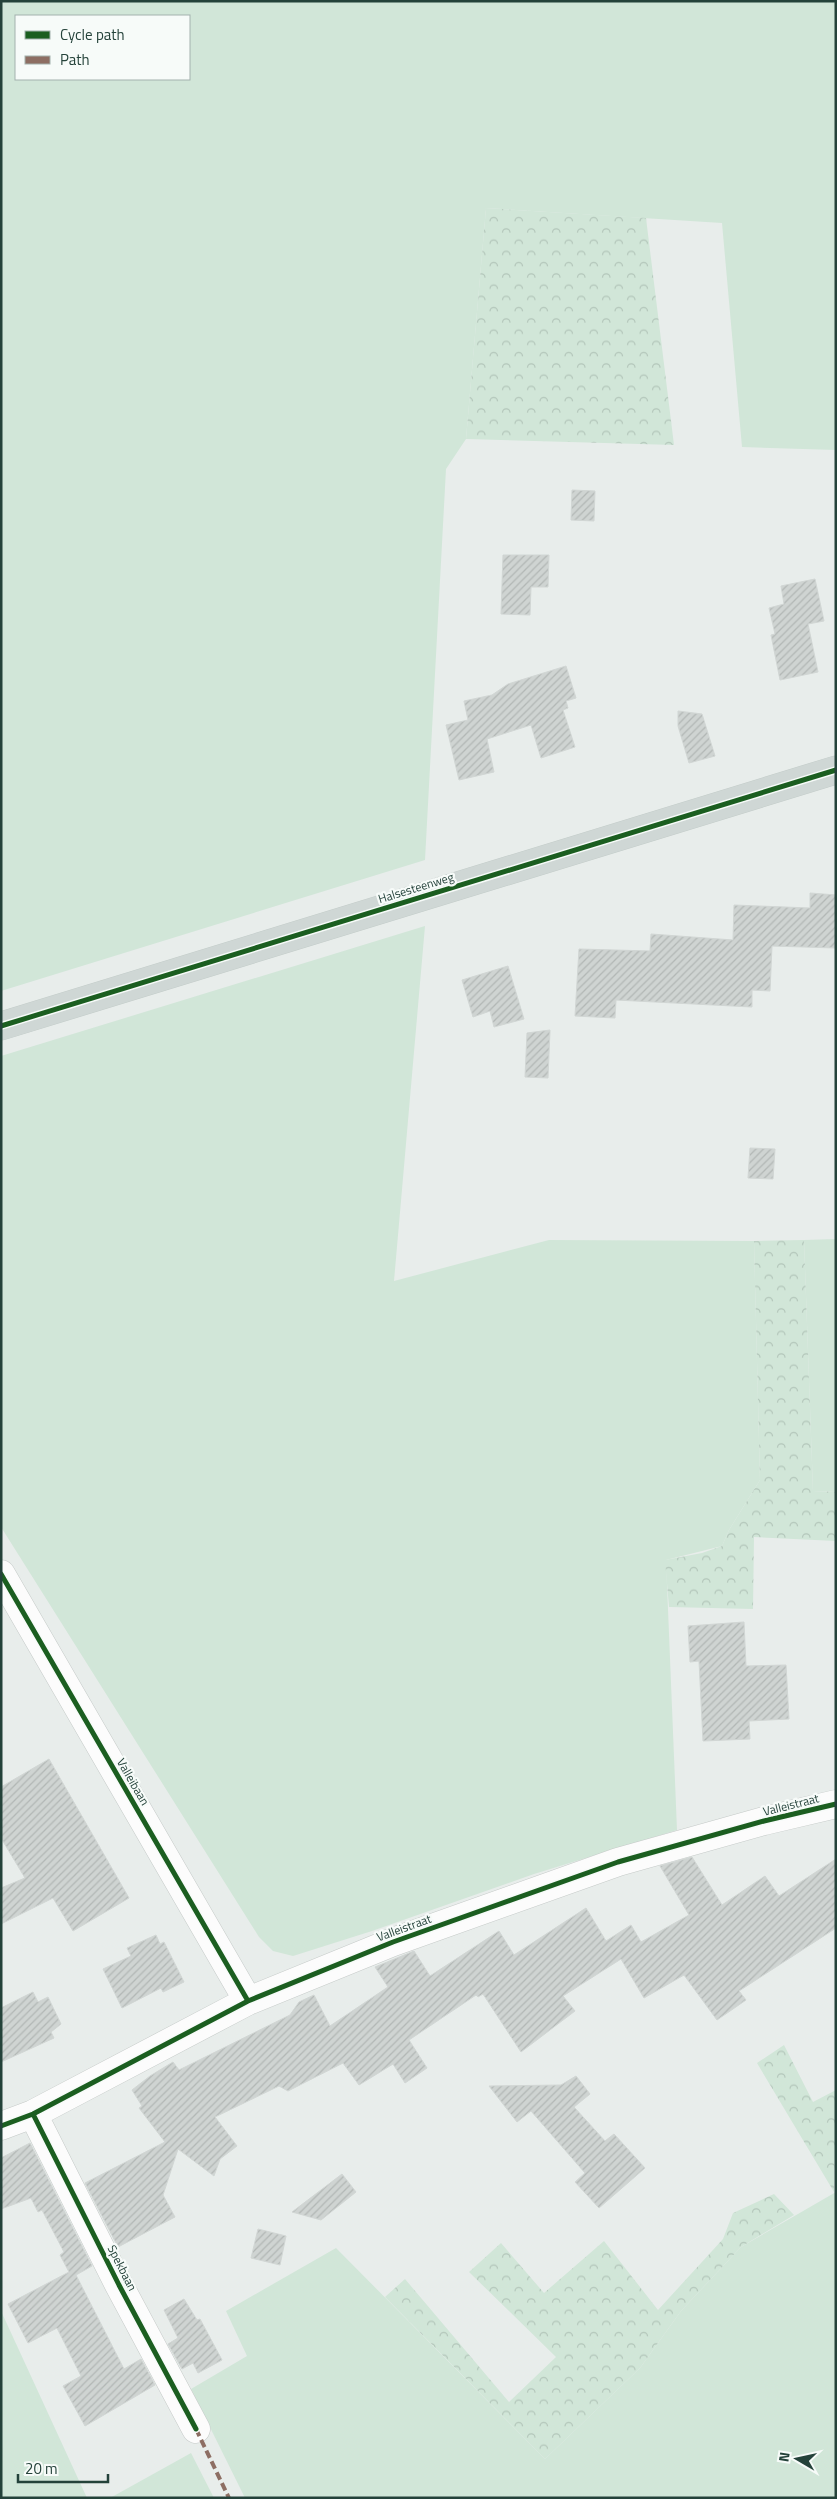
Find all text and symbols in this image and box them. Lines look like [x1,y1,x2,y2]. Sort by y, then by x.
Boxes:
legend [15,15,190,80]
text: Cycle path [60,23,125,46]
text: Path [60,48,90,71]
street label: Halsesteenweg [376,867,456,908]
street label: Valleibaan [112,1755,155,1809]
street label: Valleistraat [761,1788,822,1821]
street label: Valleistraat [374,1909,435,1946]
street label: Spekbaan [103,2241,142,2294]
north arrow [772,2434,822,2484]
text: N [773,2450,795,2463]
scale bar [18,2452,108,2484]
text: 20 m [25,2457,58,2480]

